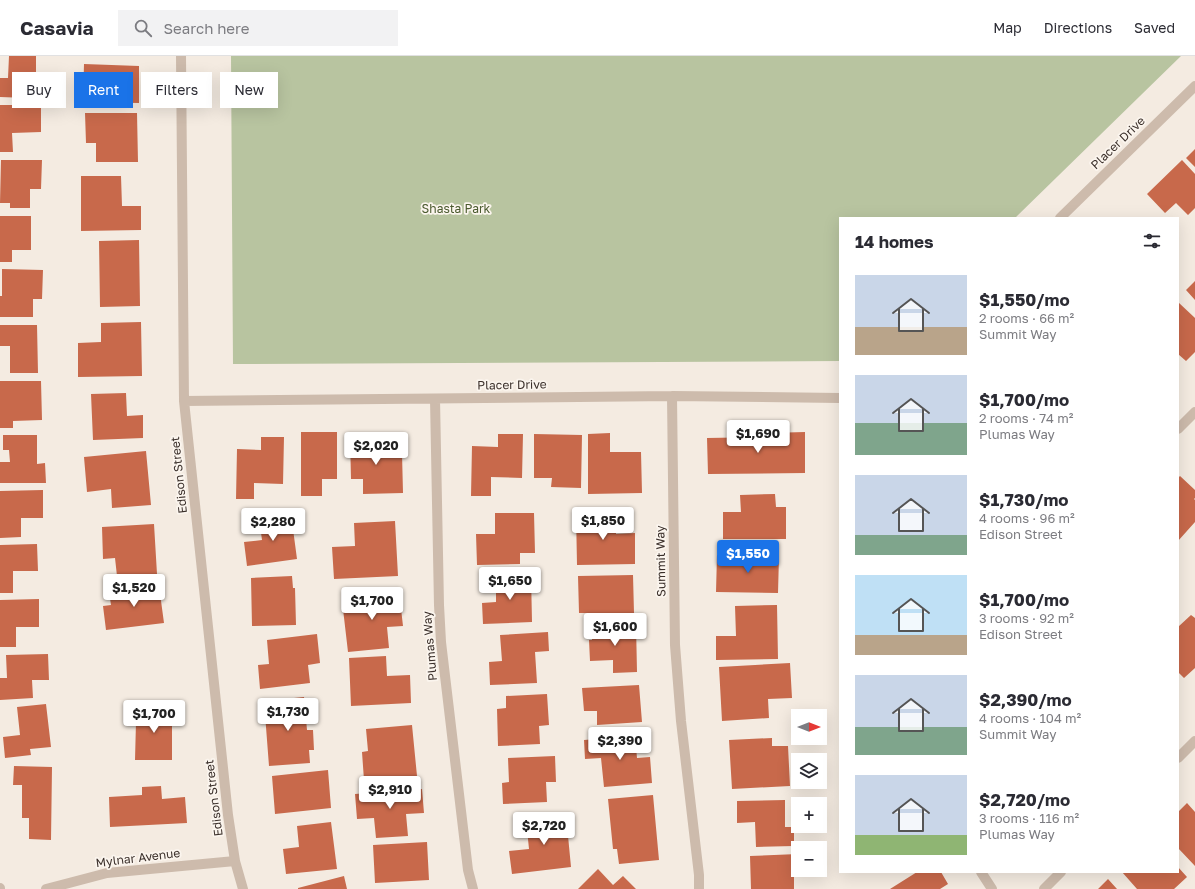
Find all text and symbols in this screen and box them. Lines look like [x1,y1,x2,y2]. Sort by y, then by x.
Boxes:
search box [118,10,398,46]
text: Casavia [20,16,94,39]
icon: search [132,17,154,39]
text: Search here [164,19,249,37]
text: Map [993,19,1022,36]
text: Directions [1044,19,1112,36]
text: Saved [1134,19,1175,36]
chip: Buy [12,72,66,108]
chip: Rent [74,72,133,108]
chip: Filters [141,72,212,108]
chip: New [220,72,278,108]
street label: Placer Drive [1087,113,1148,172]
park label: Shasta Park [422,201,491,216]
icon: filters [1141,230,1163,252]
text: 14 homes [855,231,934,252]
text: $1,550/mo [979,289,1070,310]
icon: home [887,291,935,339]
text: 2 rooms · 66 m² [979,310,1074,326]
text: Summit Way [979,326,1056,342]
street label: Placer Drive [477,376,547,393]
text: $1,700/mo [979,389,1069,410]
icon: home [887,391,935,439]
text: 2 rooms · 74 m² [979,410,1073,426]
pin: $1,690 [725,420,791,454]
text: $1,690 [736,425,780,441]
text: Plumas Way [979,426,1055,442]
pin: $2,020 [343,432,409,466]
street label: Edison Street [167,436,190,514]
text: $2,020 [353,437,399,453]
text: $1,730/mo [979,489,1069,510]
icon: home [887,491,935,539]
pin: $1,850 [570,507,636,541]
pin: $2,280 [240,508,306,542]
text: 4 rooms · 96 m² [979,510,1075,526]
text: $1,850 [581,512,625,528]
text: $2,280 [250,513,296,529]
street label: Summit Way [652,525,669,597]
text: Edison Street [979,526,1063,542]
pin: $1,550 [715,540,781,574]
text: $1,550 [726,545,770,561]
pin: $1,650 [477,567,543,601]
text: $1,650 [488,572,532,588]
pin: $1,520 [101,574,167,608]
text: $1,520 [112,579,156,595]
pin: $1,700 [339,587,405,621]
text: $1,700/mo [979,589,1069,610]
icon: home [887,591,935,639]
text: $1,700 [350,592,394,608]
street label: Plumas Way [419,610,440,682]
text: 3 rooms · 92 m² [979,610,1074,626]
pin: $1,600 [582,613,648,647]
text: $1,600 [593,618,637,634]
text: Edison Street [979,626,1063,642]
text: $2,390/mo [979,689,1072,710]
icon: home [887,691,935,739]
pin: $1,730 [255,698,321,732]
pin: $1,700 [121,700,187,734]
text: $1,730 [266,703,310,719]
text: $1,700 [132,705,176,721]
north arrow [791,709,827,745]
map controls [791,709,827,877]
text: 4 rooms · 104 m² [979,710,1081,726]
text: Summit Way [979,726,1056,742]
pin: $2,390 [587,727,653,761]
text: $2,390 [597,732,643,748]
button: layers [791,753,827,789]
street label: Edison Street [201,759,226,837]
pin: $2,910 [357,776,423,810]
text: $2,910 [368,781,412,797]
text: $2,720/mo [979,789,1070,810]
icon: home [887,791,935,839]
button: + [791,797,827,833]
text: 3 rooms · 116 m² [979,810,1079,826]
pin: $2,720 [511,812,577,846]
text: $2,720 [522,817,566,833]
text: Plumas Way [979,826,1055,842]
button: − [791,841,827,877]
street label: Mylnar Avenue [95,845,181,870]

